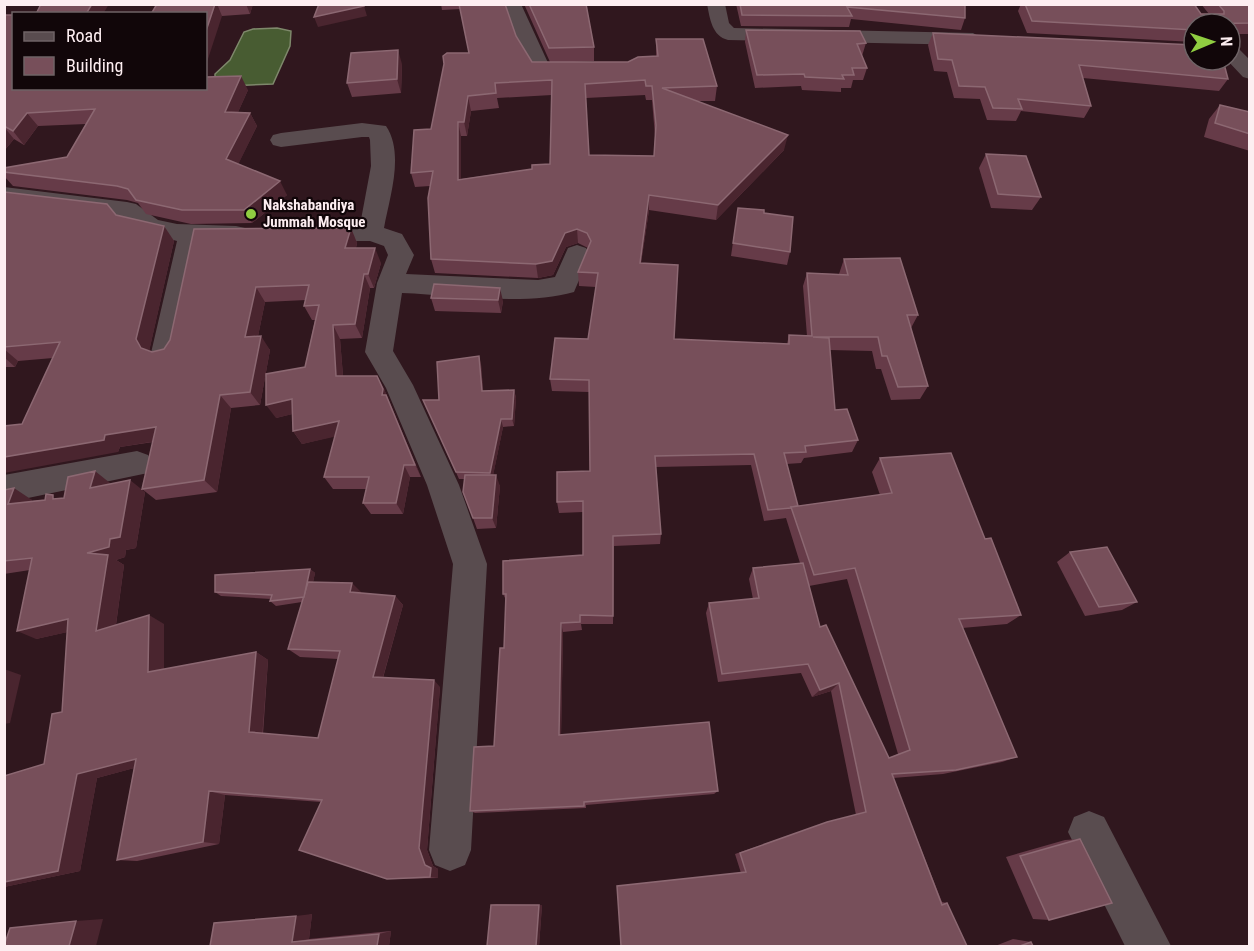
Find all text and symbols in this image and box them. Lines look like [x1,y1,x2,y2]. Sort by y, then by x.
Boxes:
legend [12,12,207,90]
north arrow [1182,12,1242,72]
text: Road [66,25,102,46]
text: N [1217,36,1236,47]
text: Building [66,55,123,76]
place label: Nakshabandiya Jummah Mosque [263,196,366,231]
marker: Nakshabandiya Jummah Mosque [244,207,258,221]

